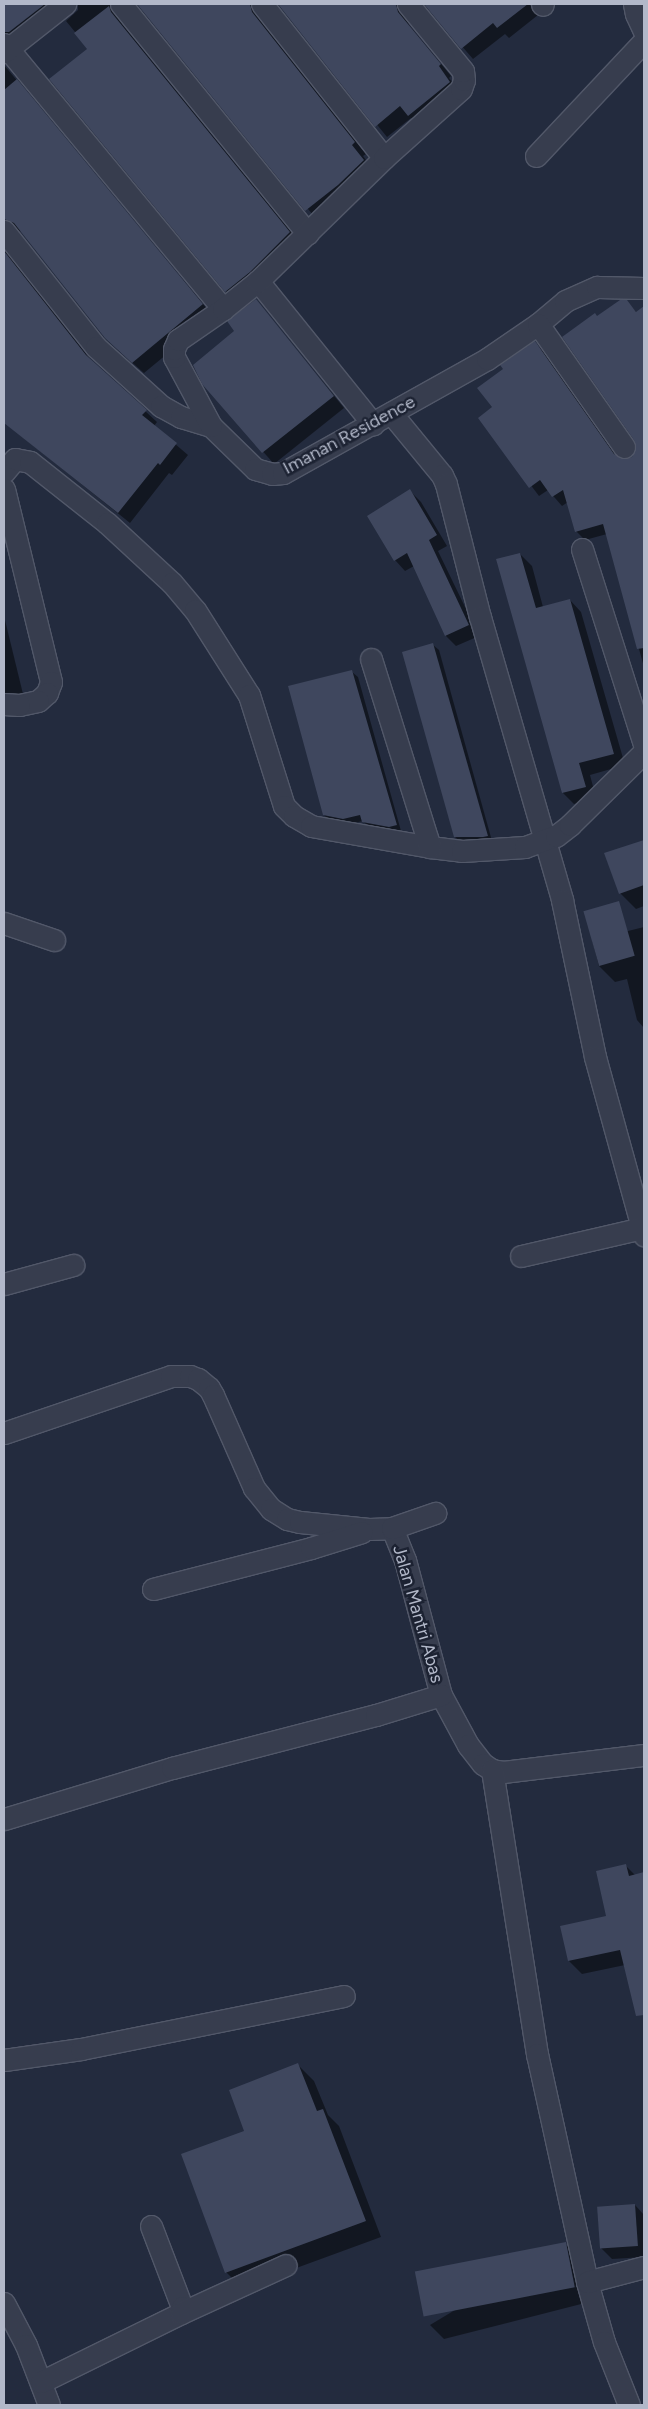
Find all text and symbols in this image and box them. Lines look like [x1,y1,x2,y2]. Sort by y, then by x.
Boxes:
street label: Imanan Residence [279,391,419,479]
street label: Jalan Mantri Abas [388,1543,448,1685]

